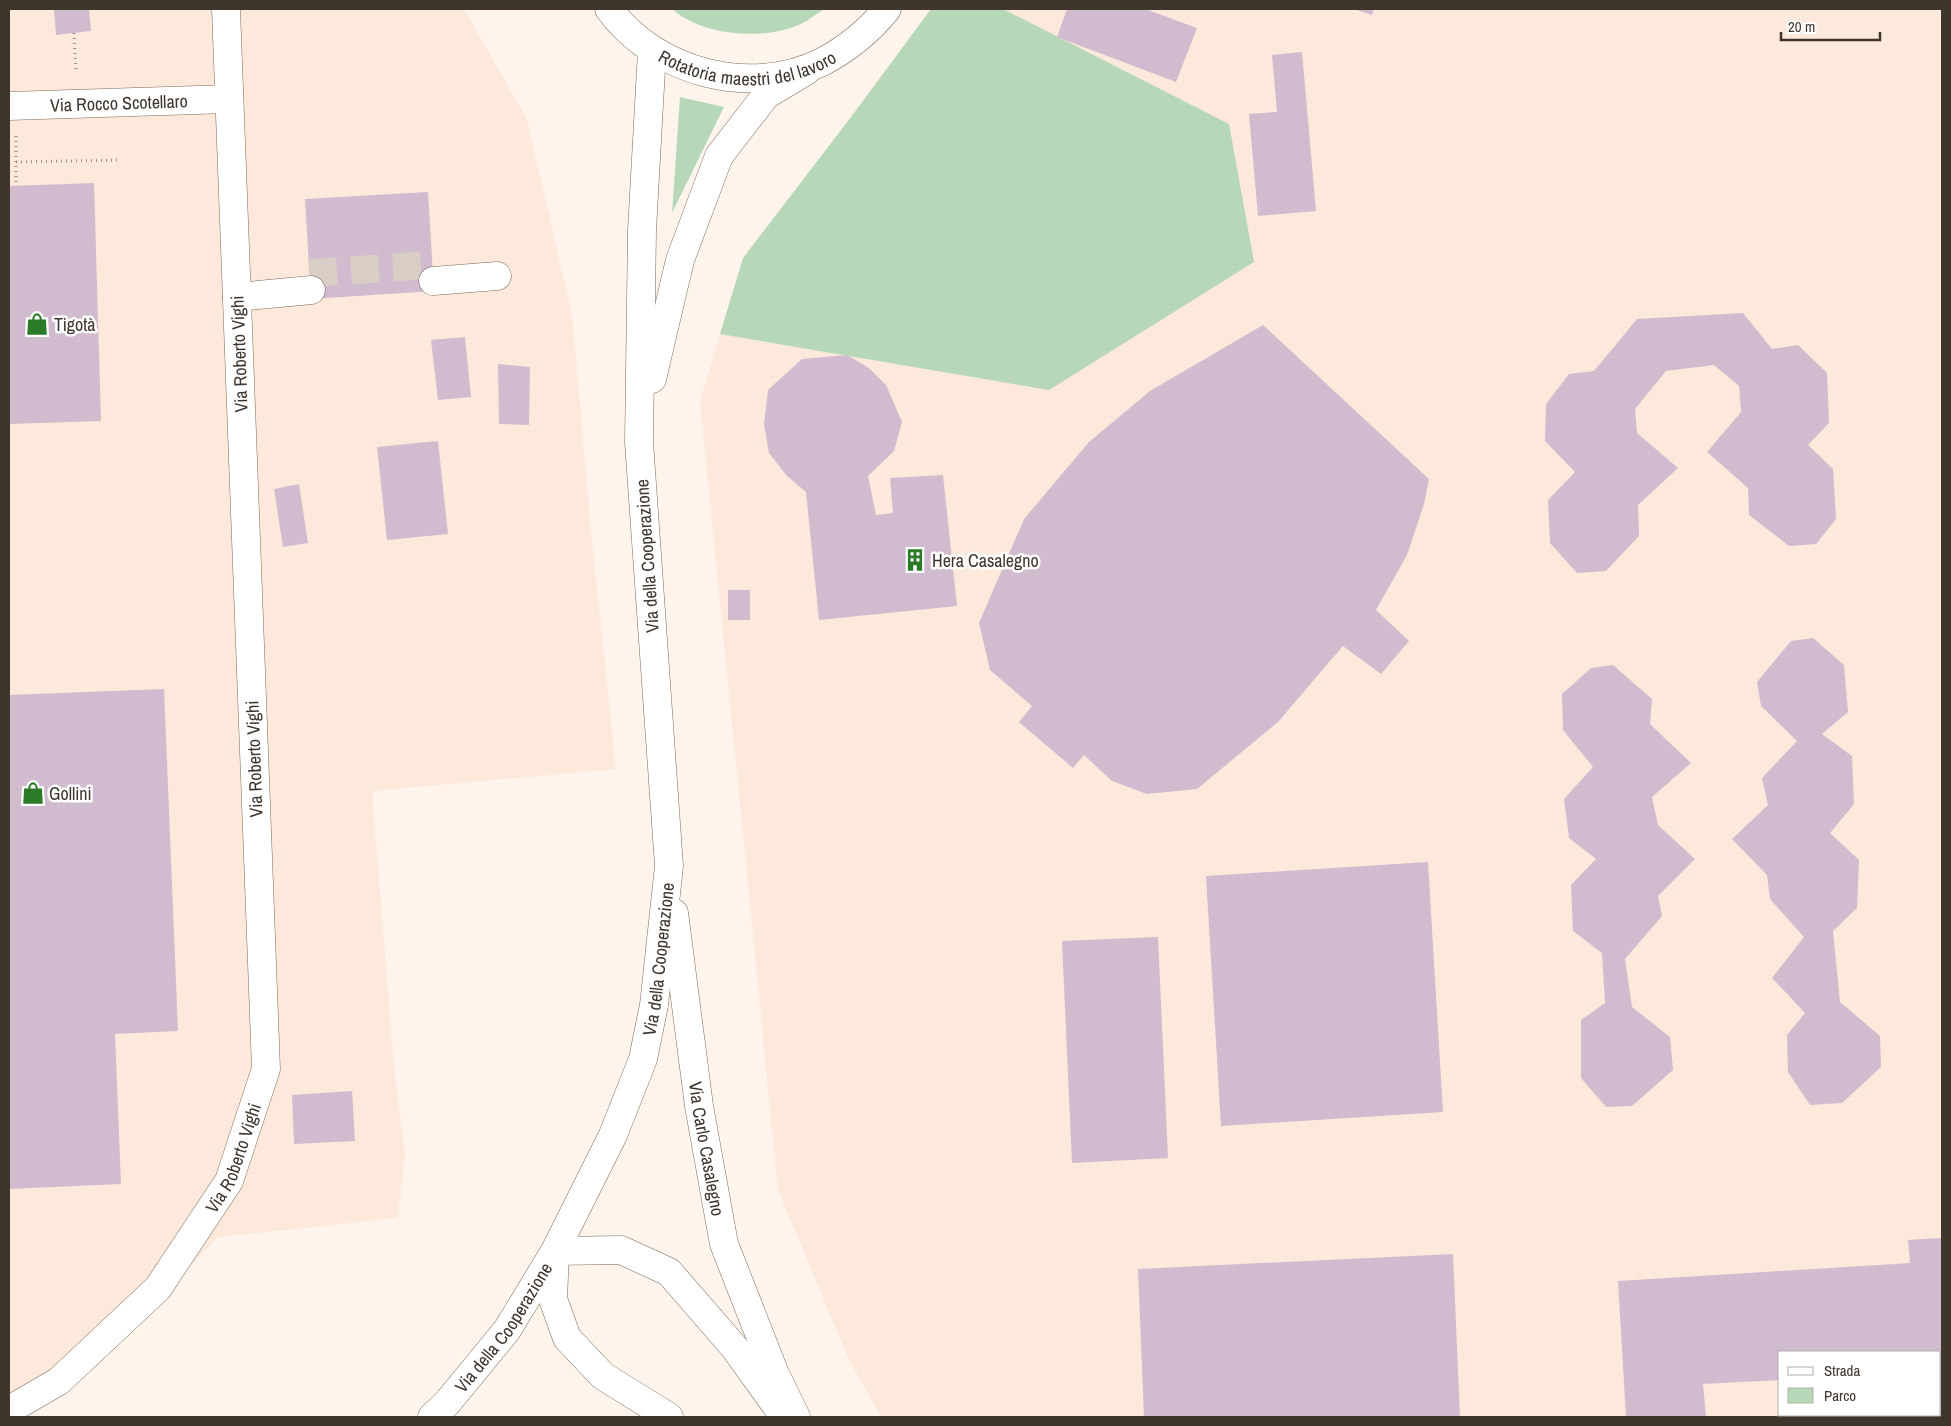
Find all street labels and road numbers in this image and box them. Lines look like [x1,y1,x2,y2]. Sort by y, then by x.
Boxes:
street label: Rotatoria maestri del lavoro [656,39,838,61]
street label: Via Rocco Scotellaro [50,88,188,117]
street label: Via Roberto Vighi [224,295,254,413]
street label: Via della Cooperazione [629,478,665,634]
street label: Via Roberto Vighi [239,700,269,818]
street label: Via della Cooperazione [636,881,680,1038]
street label: Via Carlo Casalegno [683,1080,731,1218]
street label: Via Roberto Vighi [199,1100,266,1218]
street label: Via della Cooperazione [448,1258,558,1398]

